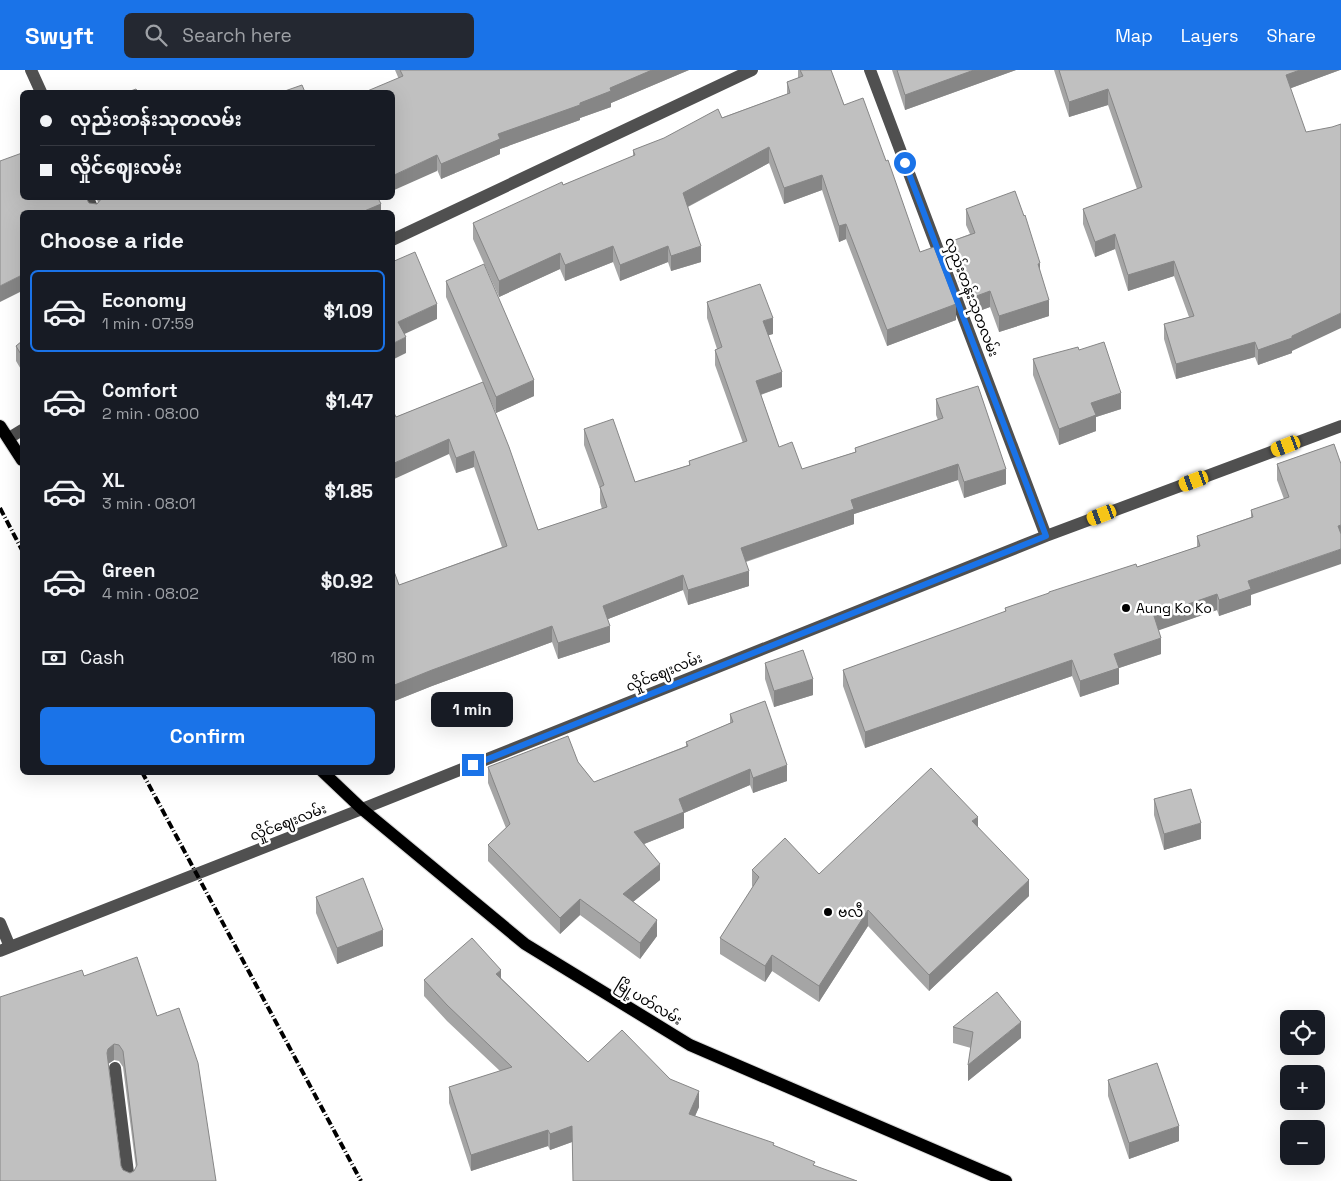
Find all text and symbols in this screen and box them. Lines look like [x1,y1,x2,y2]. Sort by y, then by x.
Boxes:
search box [124,13,474,58]
text: Swyft [25,20,94,51]
icon: search [142,21,170,49]
text: Search here [182,23,292,48]
text: Map [1115,24,1153,47]
text: Layers [1181,24,1238,47]
text: Share [1266,24,1316,47]
text: လှည်းတန်းသုတလမ်း [70,107,242,132]
route start [894,152,916,174]
text: လှိုင်ဈေးလမ်း [70,155,182,180]
text: Choose a ride [40,226,184,254]
street label: လှည်းတန်းသုတလမ်း [938,234,1004,360]
text: Economy [102,288,186,313]
icon: car [42,289,87,334]
text: $1.09 [323,299,373,324]
text: 1 min · 07:59 [102,313,194,334]
text: Comfort [102,378,178,403]
icon: car [42,379,87,424]
text: $1.47 [325,389,373,414]
text: 2 min · 08:00 [102,403,199,424]
car [1269,434,1302,458]
text: XL [102,468,125,493]
icon: car [42,469,87,514]
car [1177,469,1210,493]
text: $1.85 [324,479,373,504]
text: 3 min · 08:01 [102,493,196,514]
car [1085,503,1118,527]
text: Green [102,558,155,583]
icon: car [42,559,87,604]
text: $0.92 [321,569,373,594]
text: 4 min · 08:02 [102,583,199,604]
place label: Aung Ko Ko [1136,599,1212,617]
marker: Aung Ko Ko [1120,602,1132,614]
icon: cash [40,644,68,672]
text: Cash [80,645,125,670]
text: 180 m [330,647,375,668]
street label: လှိုင်ဈေးလမ်း [623,648,706,698]
callout: 1 min [432,692,514,728]
text: 1 min [452,699,492,720]
button: Confirm [40,707,375,765]
route end [462,754,484,776]
street label: လှိုင်ဈေးလမ်း [247,798,330,848]
place label: ဗလီ [838,902,863,921]
marker: ဗလီ [822,906,834,918]
street label: မြို့ပတ်လမ်း [611,974,686,1031]
map controls [1280,1010,1325,1165]
button: locate [1280,1010,1325,1055]
button: + [1280,1065,1325,1110]
button: − [1280,1120,1325,1165]

